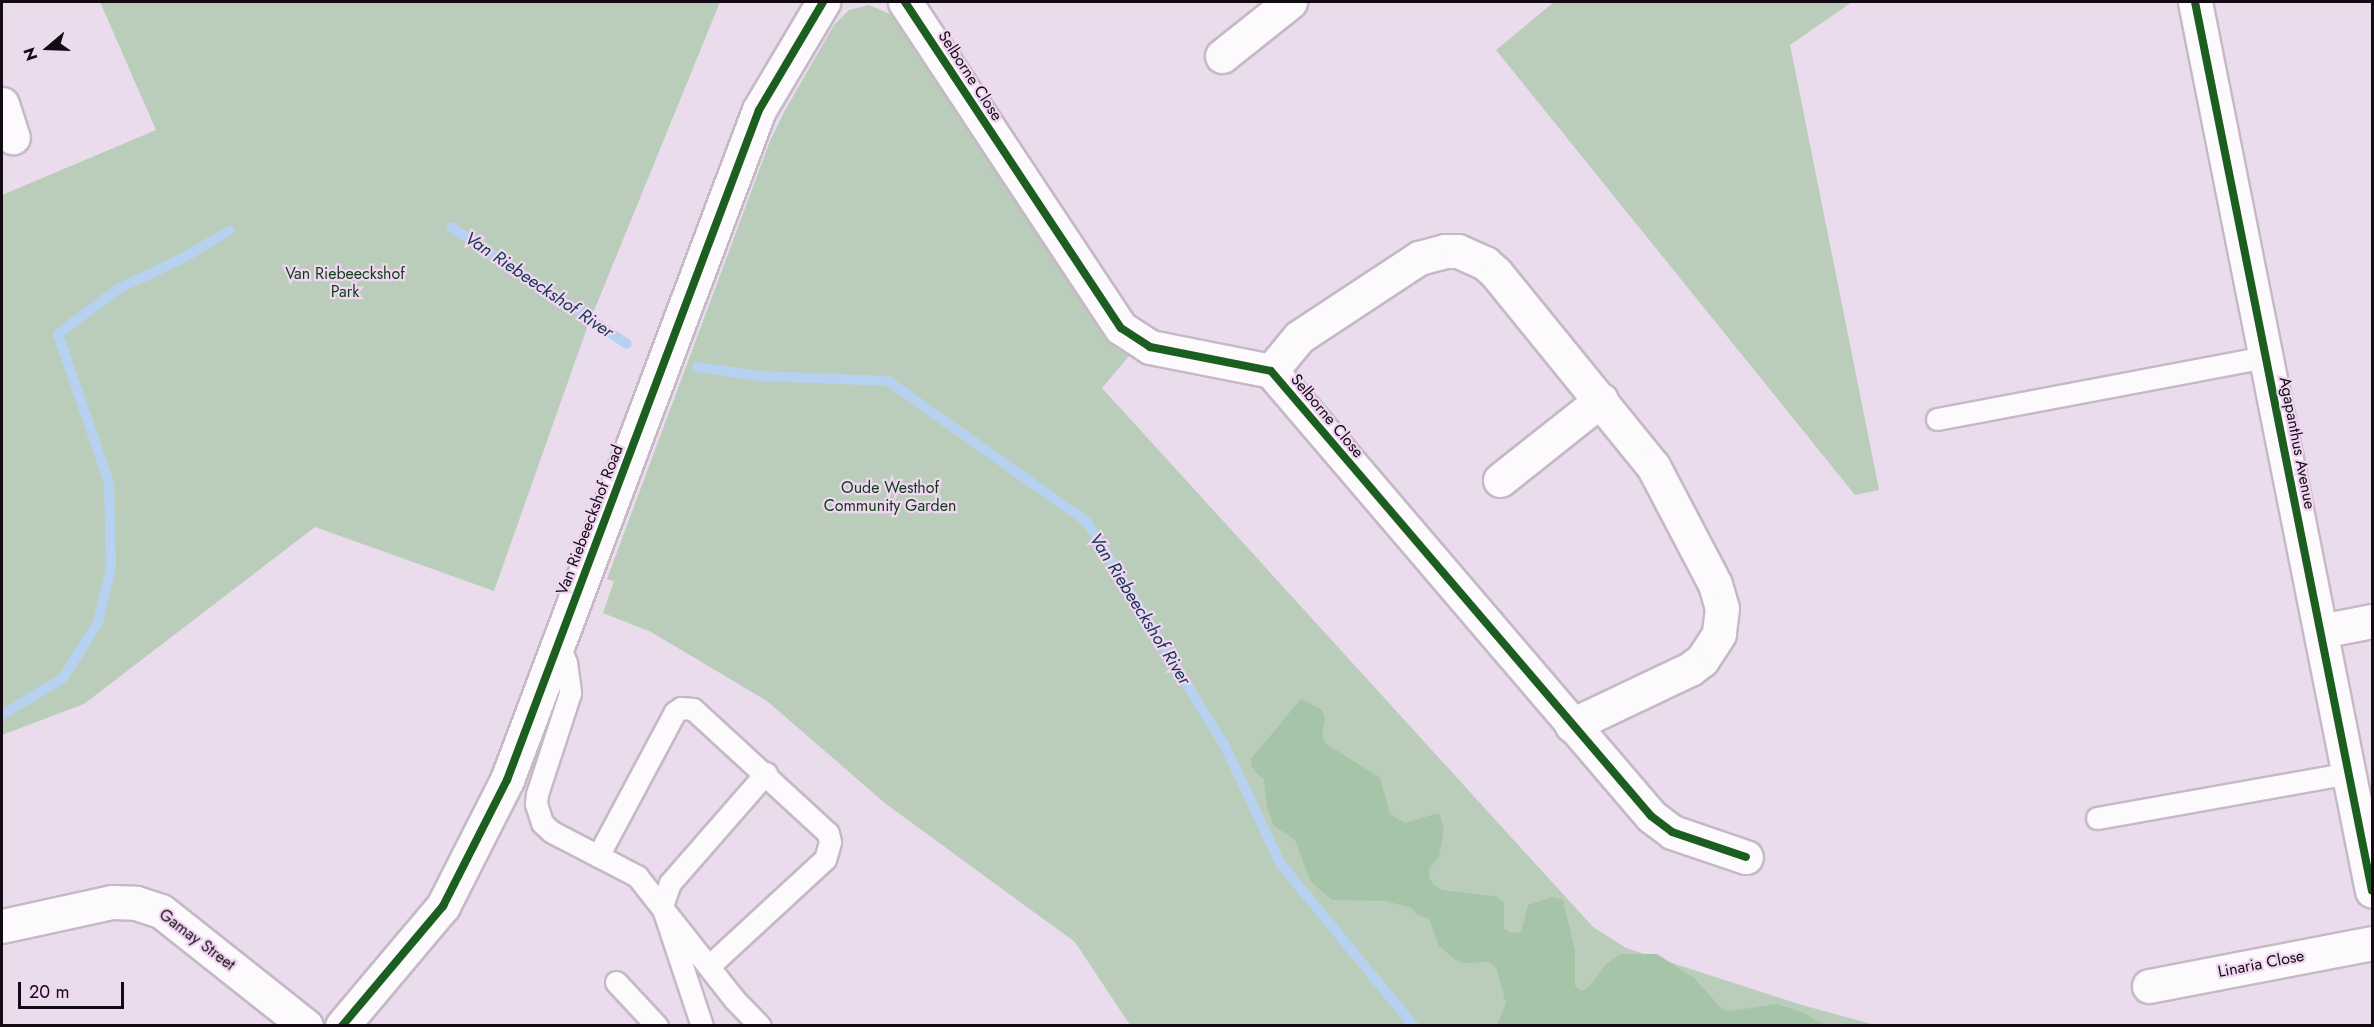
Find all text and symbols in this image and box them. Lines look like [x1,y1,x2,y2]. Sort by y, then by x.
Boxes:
north arrow [18,18,78,78]
street label: Selborne Close [934,27,1006,125]
text: N [18,44,43,64]
water label: Van Riebeeckshof River [461,227,617,343]
park label: Van Riebeeckshof Park [285,264,405,302]
street label: Selborne Close [1286,370,1368,462]
street label: Agapanthus Avenue [2275,375,2319,511]
street label: Van Riebeeckshof Road [553,442,627,598]
park label: Oude Westhof Community Garden [824,478,956,516]
water label: Van Riebeeckshof River [1085,529,1195,689]
street label: Gamay Street [155,905,239,975]
street label: Linaria Close [2216,946,2306,982]
scale bar [21,970,128,1008]
text: 20 m [29,979,69,1005]

